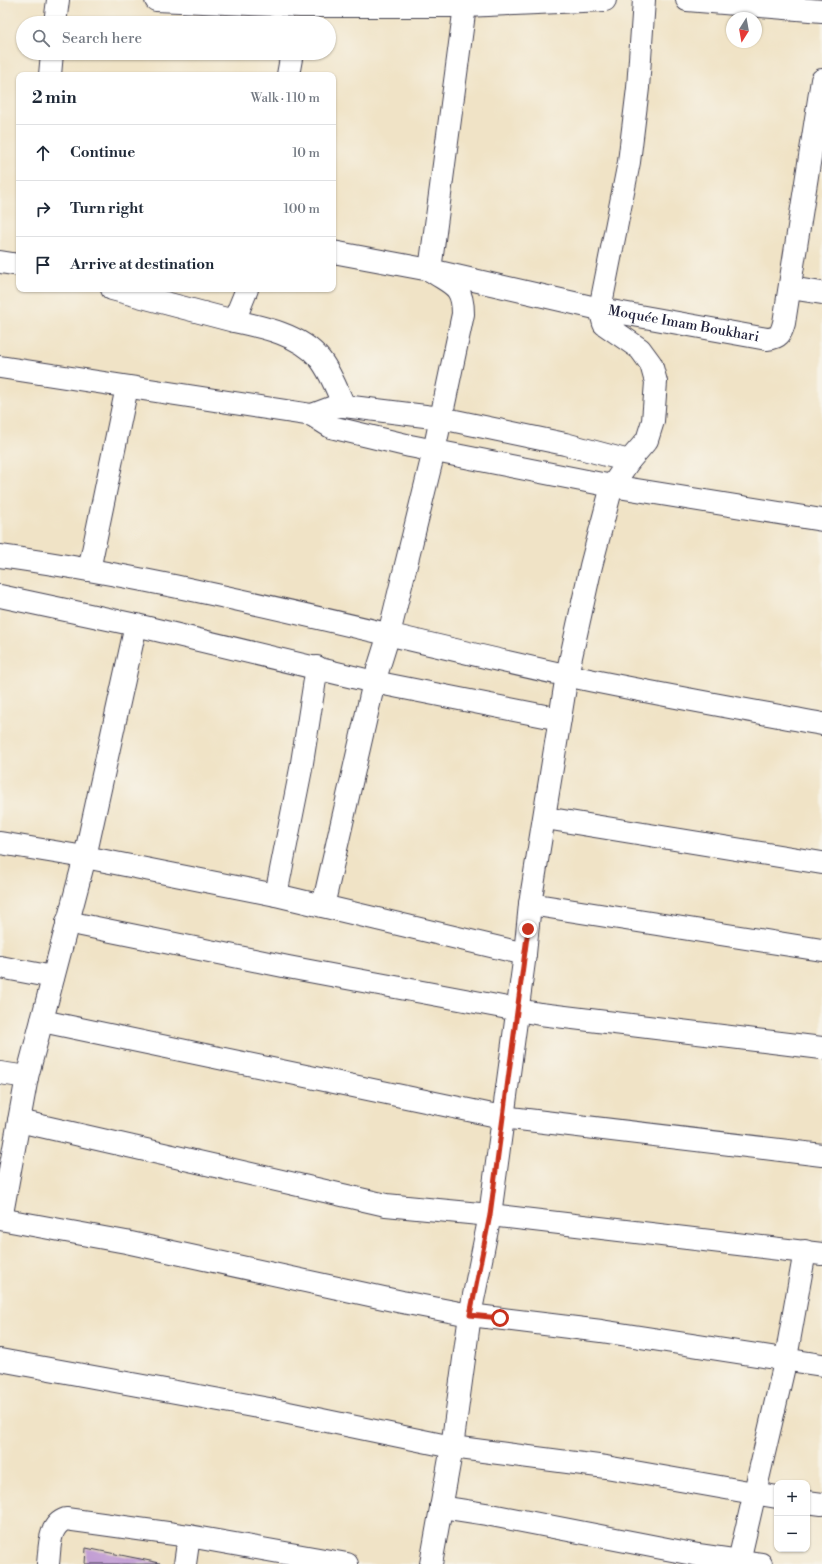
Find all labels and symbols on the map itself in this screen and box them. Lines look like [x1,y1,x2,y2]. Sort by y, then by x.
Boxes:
north arrow [726,12,762,48]
street label: Moquée Imam Boukhari [607,302,761,346]
route end [519,920,537,938]
route start [491,1309,509,1327]

